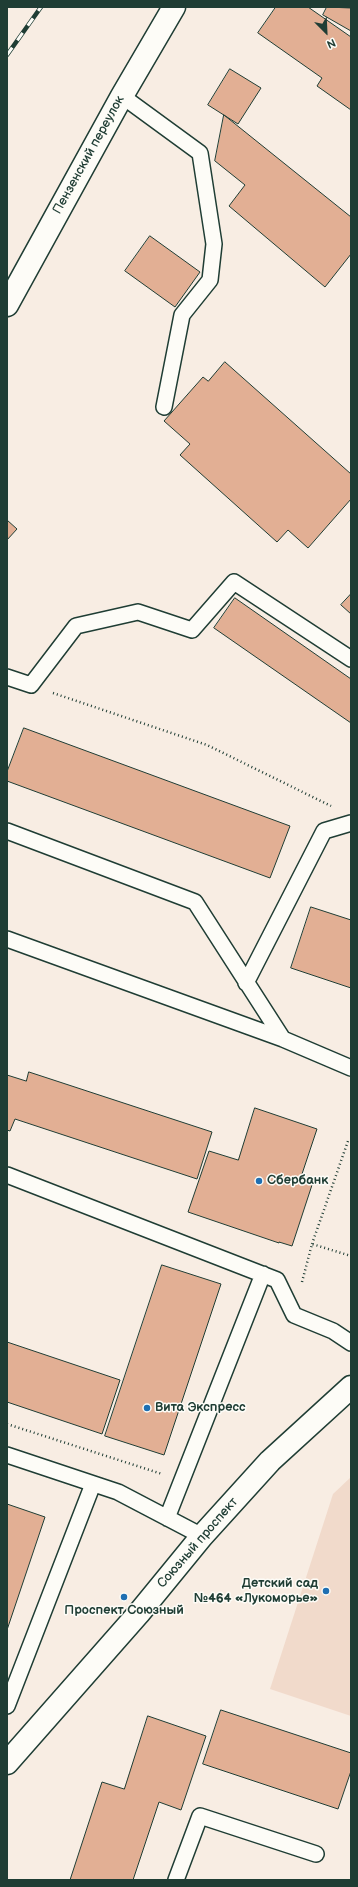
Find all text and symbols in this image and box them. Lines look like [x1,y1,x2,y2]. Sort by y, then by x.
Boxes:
north arrow [306,12,346,52]
text: N [325,36,338,51]
street label: Пензенский переулок [50,93,128,217]
place label: Сбербанк [267,1173,328,1189]
marker: Сбербанк [254,1176,264,1186]
place label: Вита Экспресс [155,1400,246,1416]
marker: Вита Экспресс [142,1403,152,1413]
street label: Союзный проспект [154,1495,242,1591]
place label: Детский сад №464 «Лукоморье» [194,1576,318,1607]
marker: Детский сад №464 «Лукоморье» [321,1586,331,1596]
marker: Проспект Союзный [119,1592,129,1602]
place label: Проспект Союзный [64,1603,184,1619]

